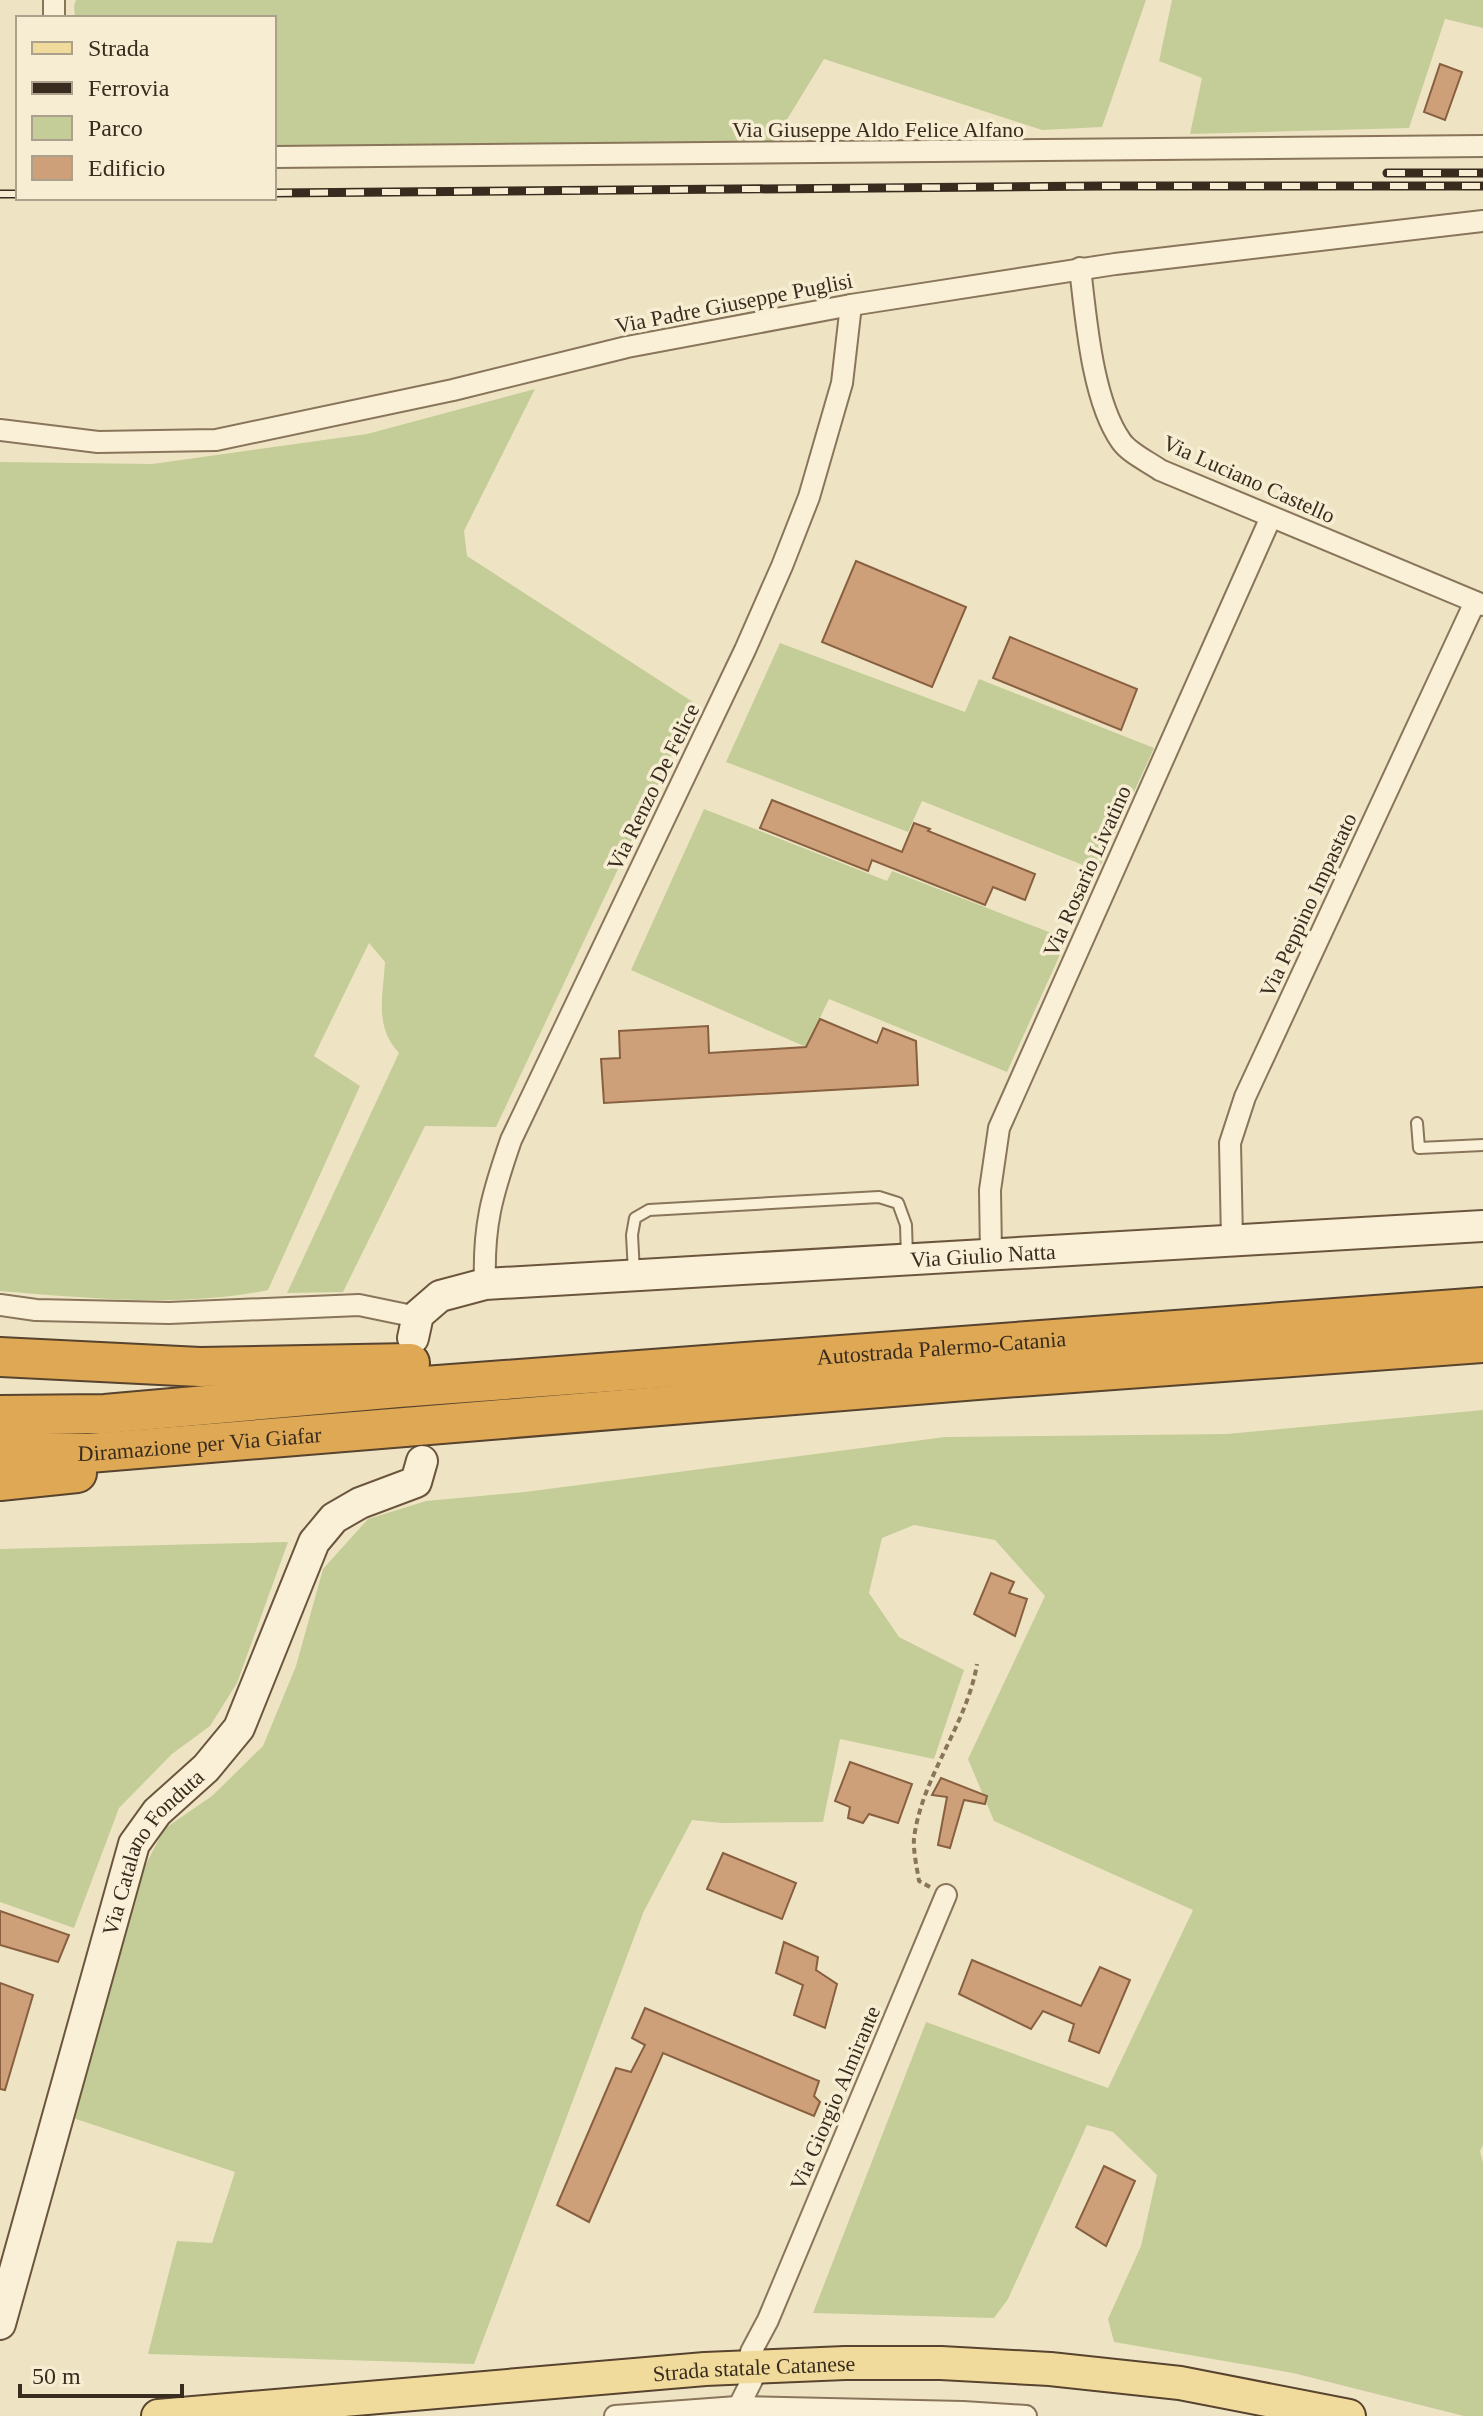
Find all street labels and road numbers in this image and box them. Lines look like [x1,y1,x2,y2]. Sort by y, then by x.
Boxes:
street label: Via Giuseppe Aldo Felice Alfano [732,117,1024,142]
street label: Via Padre Giuseppe Puglisi [613,268,855,338]
street label: Via Luciano Castello [1159,430,1339,528]
street label: Via Renzo De Felice [602,699,704,875]
street label: Via Rosario Livatino [1038,782,1136,960]
street label: Via Peppino Impastato [1254,809,1362,1001]
street label: Via Giulio Natta [910,1238,1057,1272]
street label: Autostrada Palermo-Catania [816,1326,1067,1369]
street label: Diramazione per Via Giafar [77,1421,323,1466]
street label: Via Catalano Fonduta [97,1764,209,1938]
street label: Via Giorgio Almirante [785,2002,885,2194]
street label: Strada statale Catanese [652,2350,855,2386]

